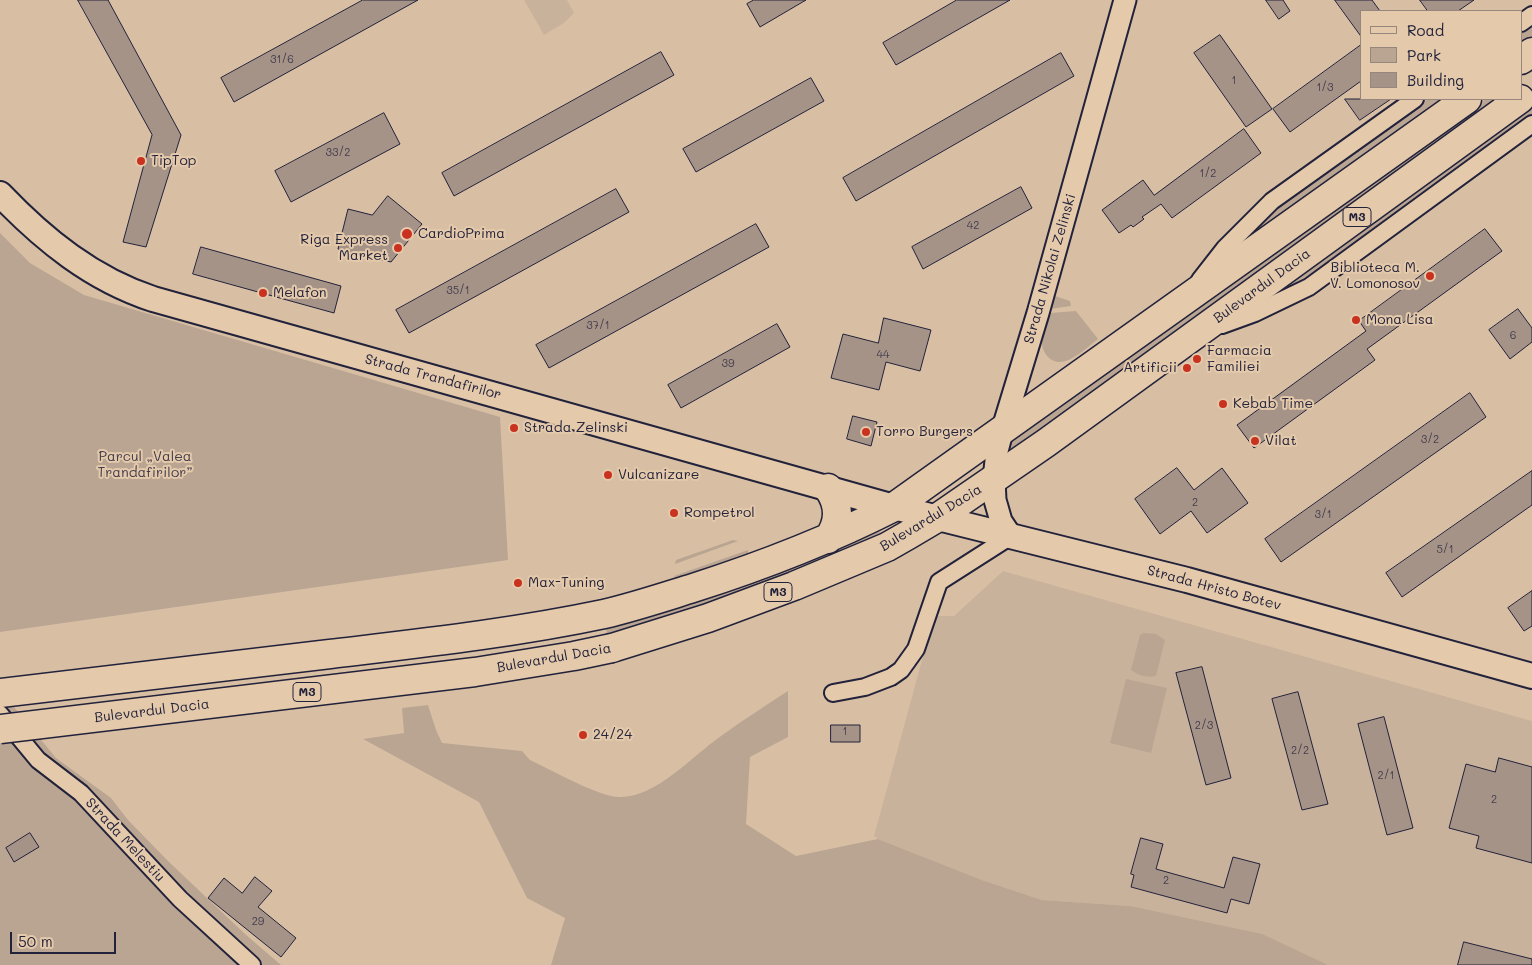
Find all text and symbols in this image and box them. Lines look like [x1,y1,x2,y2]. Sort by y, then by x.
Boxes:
legend [1360,10,1522,100]
text: Road [1407,20,1444,40]
text: Park [1407,45,1441,65]
house number: 31/6 [270,53,294,67]
text: Building [1407,70,1464,90]
house number: 1 [1232,74,1236,88]
house number: 1/3 [1316,81,1334,95]
house number: 33/2 [326,146,350,160]
place label: TipTop [151,153,196,169]
marker: TipTop [135,155,147,167]
house number: 1/2 [1200,167,1216,181]
street label: Strada Nikolai Zelinski [1021,192,1079,346]
road number: M3 [1343,208,1371,226]
house number: 42 [967,219,979,233]
place label: CardioPrima [418,226,505,242]
marker: CardioPrima [400,227,414,241]
place label: Riga Express Market [300,232,388,264]
marker: Riga Express Market [392,242,404,254]
street label: Bulevardul Dacia [1210,245,1314,327]
place label: Biblioteca M. V. Lomonosov [1330,260,1420,292]
marker: Biblioteca M. V. Lomonosov [1424,270,1436,282]
house number: 35/1 [446,284,470,298]
place label: Melafon [273,285,327,301]
marker: Melafon [257,287,269,299]
place label: Mona Lisa [1366,312,1434,328]
marker: Mona Lisa [1350,314,1362,326]
house number: 37/1 [586,319,610,333]
house number: 6 [1510,329,1516,343]
place label: Farmacia Familiei [1207,343,1272,376]
house number: 44 [877,348,889,362]
street label: Strada Trandafirilor [363,351,503,403]
marker: Farmacia Familiei [1191,353,1203,365]
house number: 39 [722,357,734,371]
place label: Artificii [1123,360,1177,376]
marker: Artificii [1181,362,1193,374]
place label: Kebab Time [1233,396,1313,412]
marker: Kebab Time [1217,398,1229,410]
place label: Strada Zelinski [524,420,628,436]
marker: Strada Zelinski [508,422,520,434]
place label: Torro Burgers [876,424,973,440]
marker: Torro Burgers [860,426,872,438]
place label: Vilat [1265,433,1297,449]
house number: 3/2 [1421,433,1439,447]
marker: Vilat [1249,435,1261,447]
park label: Parcul „Valea Trandafirilor” [97,449,193,482]
place label: Vulcanizare [618,467,699,483]
marker: Vulcanizare [602,469,614,481]
street label: Bulevardul Dacia [877,481,985,555]
house number: 2 [1192,496,1198,510]
place label: Rompetrol [684,505,755,521]
marker: Rompetrol [668,507,680,519]
house number: 3/1 [1314,508,1332,522]
house number: 5/1 [1436,543,1454,557]
street label: Strada Hristo Botev [1145,562,1283,614]
place label: Max-Tuning [528,575,604,591]
marker: Max-Tuning [512,577,524,589]
road number: M3 [764,582,792,602]
street label: Bulevardul Dacia [496,640,612,676]
road number: M3 [293,682,321,702]
street label: Bulevardul Dacia [94,696,210,726]
house number: 2/3 [1195,719,1213,733]
house number: 1 [843,725,847,739]
place label: 24/24 [593,727,632,743]
marker: 24/24 [577,729,589,741]
house number: 2/2 [1291,744,1309,758]
house number: 2/1 [1378,769,1394,783]
house number: 2 [1491,793,1497,807]
street label: Strada Melestiu [82,794,168,886]
house number: 2 [1163,874,1169,888]
house number: 29 [252,915,264,929]
scale bar [12,922,119,954]
text: 50 m [18,931,53,951]

